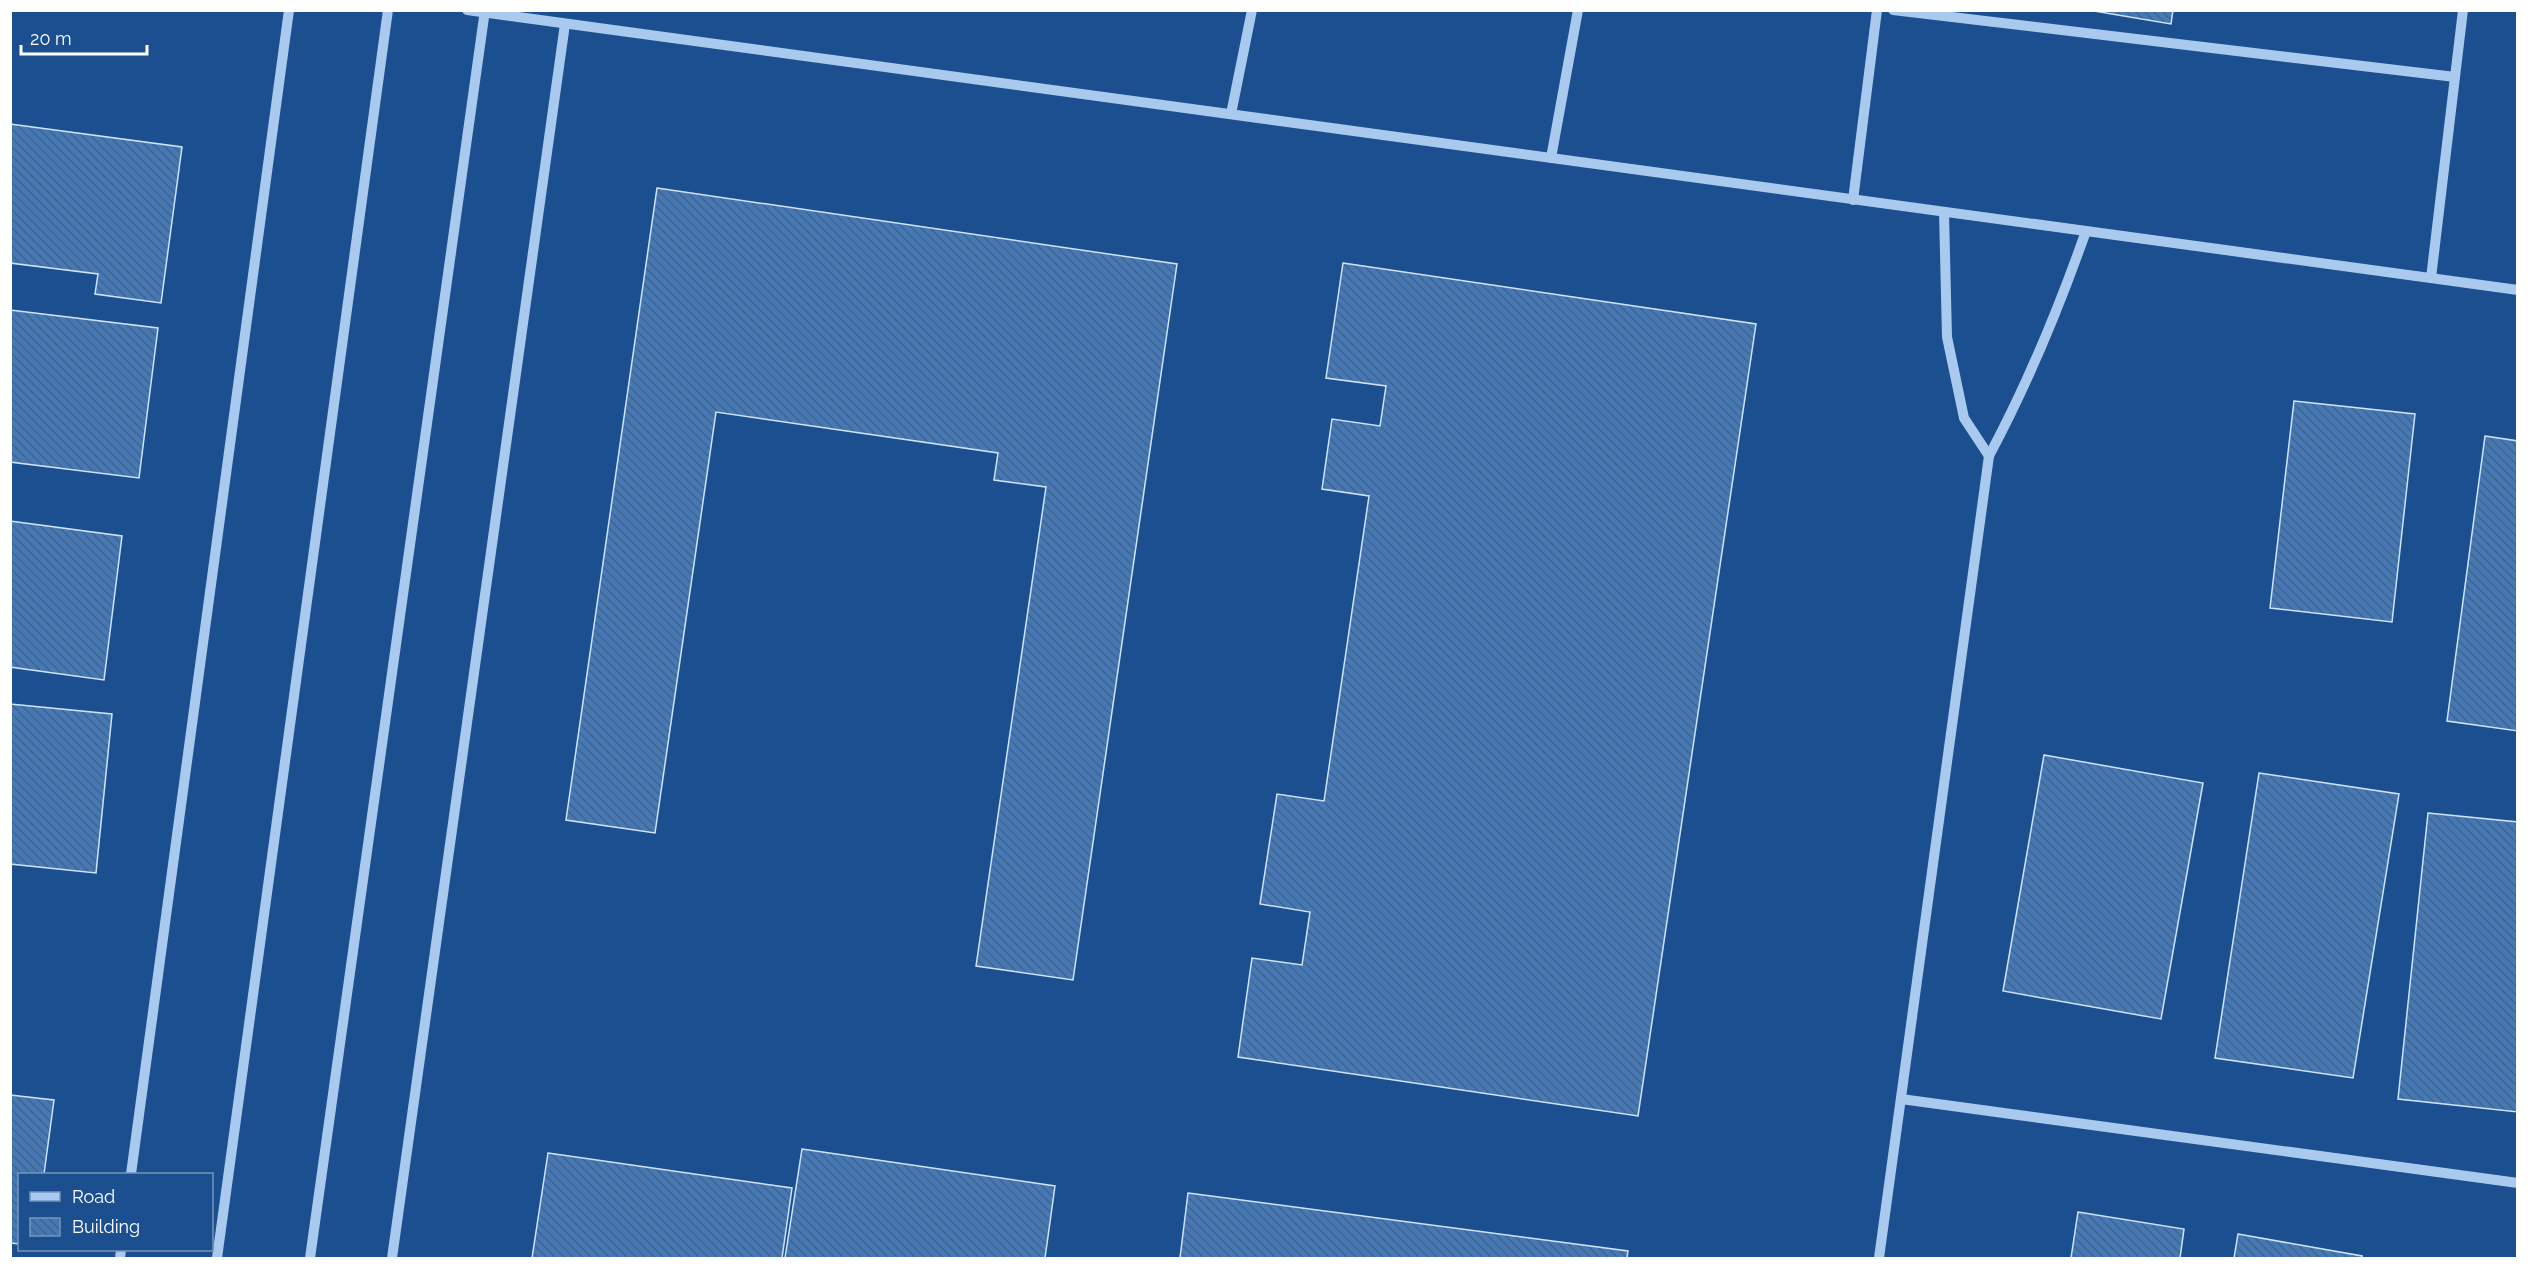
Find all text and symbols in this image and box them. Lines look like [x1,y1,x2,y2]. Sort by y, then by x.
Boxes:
scale bar [21,18,147,56]
text: 20 m [30,28,72,49]
legend [18,1173,213,1251]
text: Road [72,1186,115,1207]
text: Building [72,1216,140,1237]

